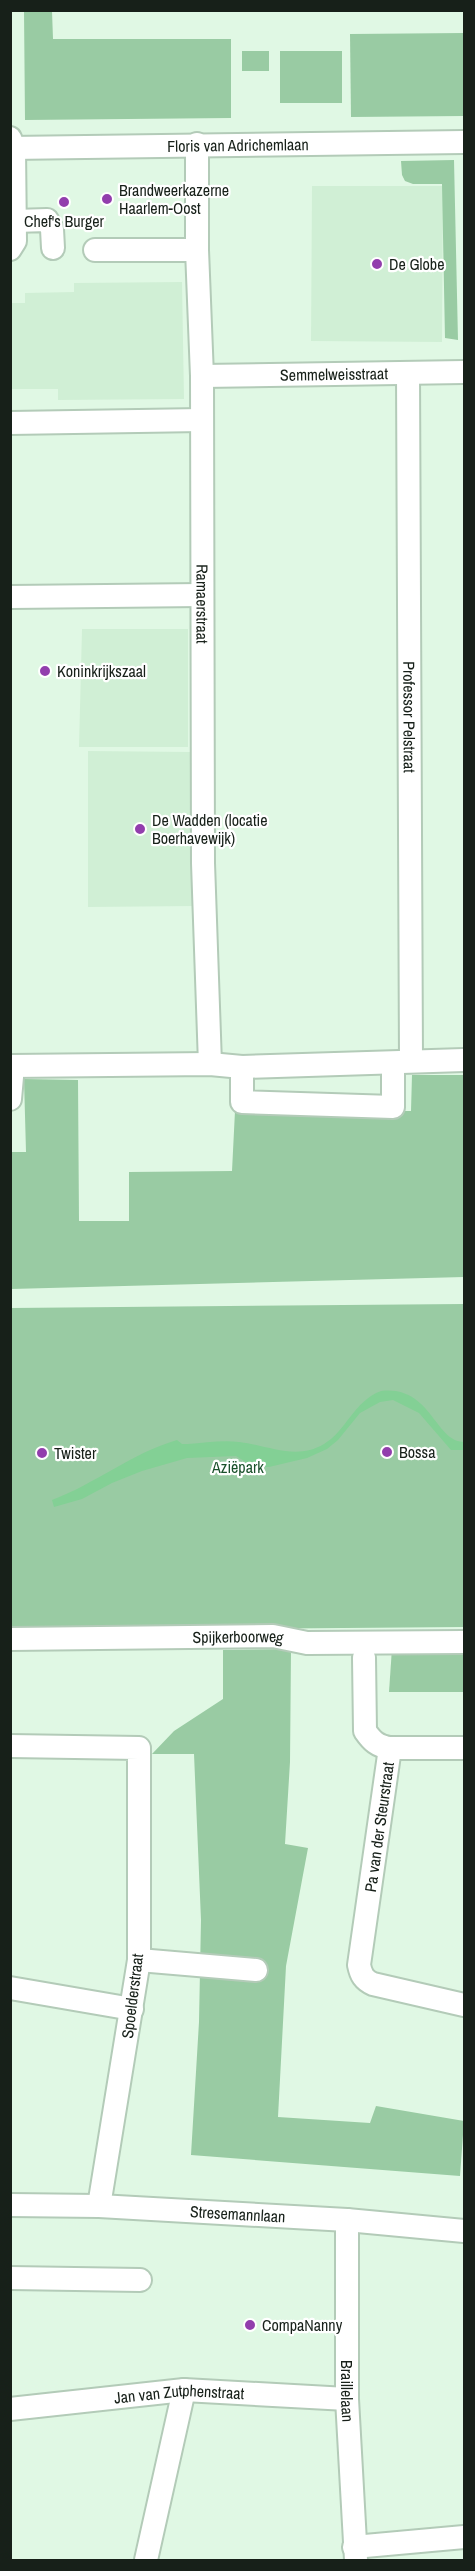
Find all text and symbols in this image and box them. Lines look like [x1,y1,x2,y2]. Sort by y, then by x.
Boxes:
street label: Floris van Adrichemlaan [167,133,309,157]
place label: Brandweerkazerne Haarlem-Oost [119,179,229,219]
marker: Brandweerkazerne Haarlem-Oost [100,192,114,206]
marker: Chef's Burger [57,195,71,209]
place label: Chef's Burger [24,210,105,232]
place label: De Globe [389,253,444,275]
marker: De Globe [370,257,384,271]
street label: Semmelweisstraat [280,362,388,386]
street label: Ramaerstraat [191,564,214,644]
place label: Koninkrijkszaal [57,660,146,682]
street label: Professor Pelstraat [398,661,421,773]
marker: Koninkrijkszaal [38,664,52,678]
place label: De Wadden (locatie Boerhavewijk) [152,809,267,849]
marker: De Wadden (locatie Boerhavewijk) [133,822,147,836]
place label: Bossa [399,1441,436,1463]
place label: Twister [54,1442,97,1464]
marker: Bossa [380,1445,394,1459]
marker: Twister [35,1446,49,1460]
park label: Aziëpark [211,1456,264,1478]
street label: Spijkerboorweg [192,1625,286,1649]
street label: Pa van der Steurstraat [359,1760,399,1894]
street label: Spoelderstraat [116,1952,148,2040]
street label: Stresemannlaan [189,2200,286,2228]
place label: CompaNanny [262,2314,343,2336]
marker: CompaNanny [243,2318,257,2332]
street label: Braillelaan [336,2360,359,2423]
street label: Jan van Zutphenstraat [113,2379,245,2409]

